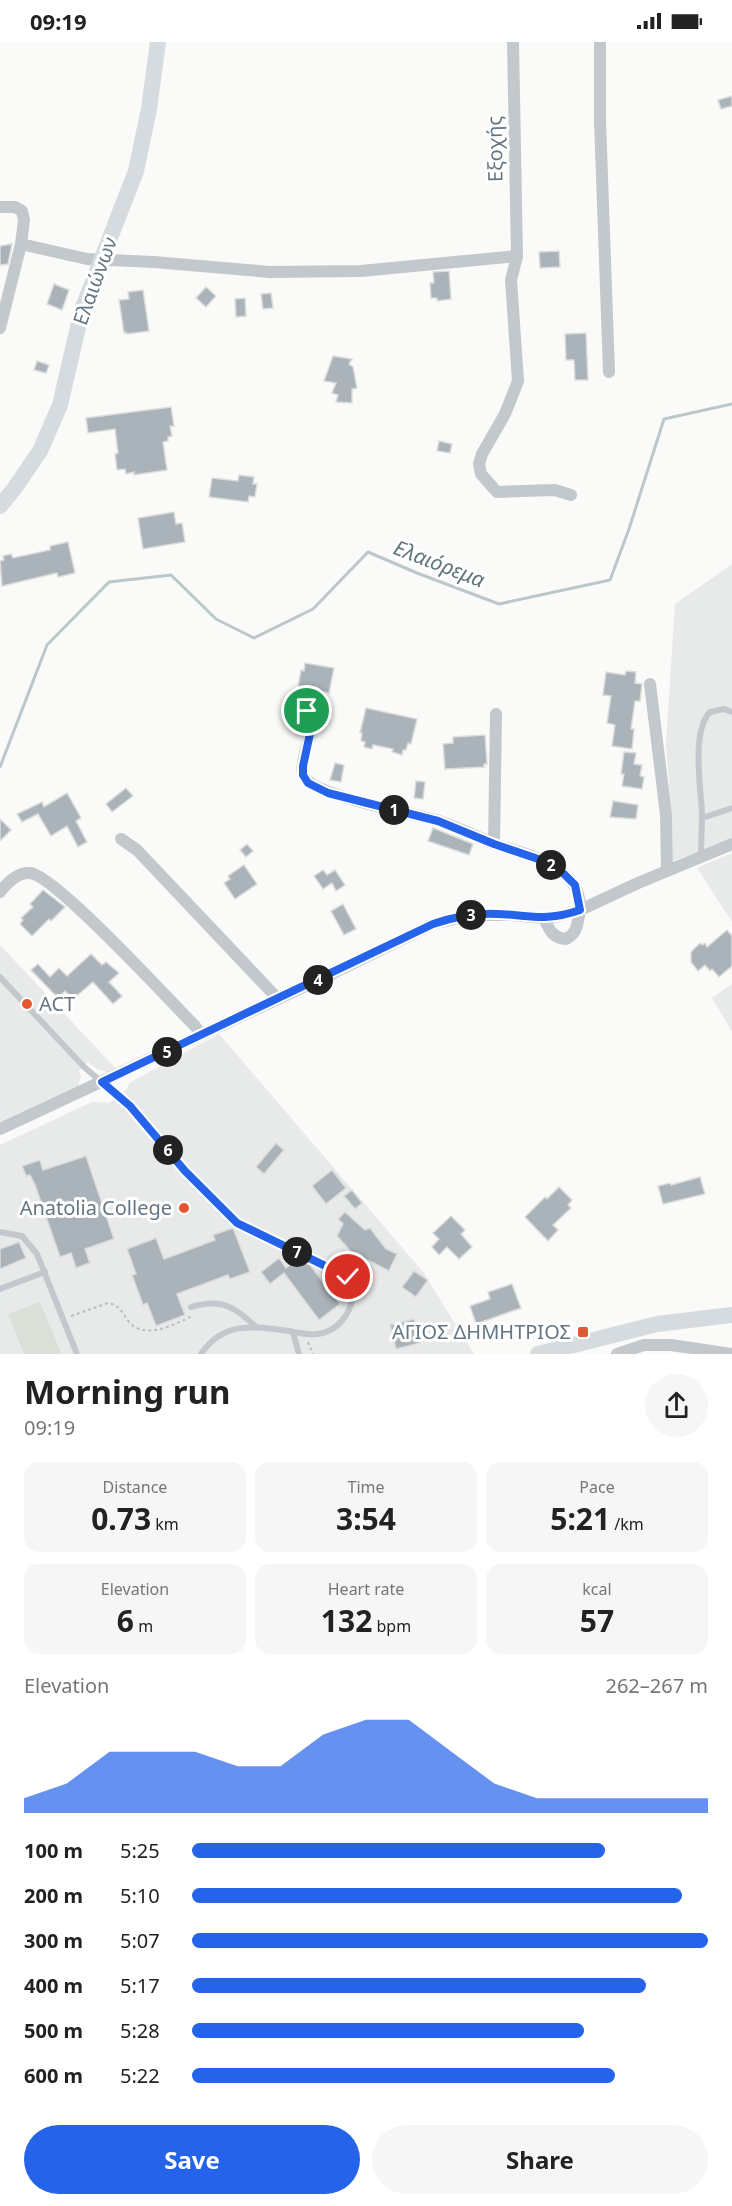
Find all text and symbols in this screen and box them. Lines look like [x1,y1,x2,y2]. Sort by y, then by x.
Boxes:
text: 09:19 [30,6,87,36]
street label: Εξοχής [480,115,509,182]
street label: Ελαιώνων [66,233,123,328]
water label: Ελαιόρεμα [390,533,489,593]
pin [281,685,332,736]
icon: arrive [290,694,323,727]
pin: 1 [379,795,409,825]
text: 1 [389,799,399,821]
pin: 2 [536,850,566,880]
text: 2 [546,854,556,876]
pin: 3 [456,900,486,930]
text: 3 [466,904,476,926]
pin: 4 [303,965,333,995]
text: 4 [313,969,323,991]
place label: ACT [39,990,75,1017]
marker: ACT [20,997,34,1011]
pin: 5 [152,1037,182,1067]
text: 5 [162,1041,172,1063]
pin: 6 [153,1135,183,1165]
text: 6 [163,1139,173,1161]
place label: Anatolia College [20,1194,172,1221]
marker: Anatolia College [177,1201,191,1215]
pin: 7 [282,1237,312,1267]
text: 7 [292,1241,302,1263]
pin [322,1251,373,1302]
icon: check [331,1260,364,1293]
place label: ΑΓΙΟΣ ΔΗΜΗΤΡΙΟΣ [392,1318,571,1345]
marker: ΑΓΙΟΣ ΔΗΜΗΤΡΙΟΣ [576,1325,590,1339]
text: Morning run [24,1369,230,1414]
button: share [645,1374,708,1437]
text: 09:19 [24,1414,75,1441]
text: Distance [103,1476,167,1498]
text: Time [347,1476,385,1498]
text: Pace [579,1476,615,1498]
text: 0.73 [91,1498,151,1539]
text: 3:54 [336,1498,396,1539]
text: 5:21 [550,1498,610,1539]
text: km [151,1513,179,1535]
text: /km [610,1513,644,1535]
text: Elevation [101,1578,169,1600]
text: Heart rate [328,1578,404,1600]
text: kcal [582,1578,612,1600]
text: 6 [117,1600,134,1641]
text: 132 [321,1600,372,1641]
text: 57 [580,1600,614,1641]
text: m [134,1615,153,1637]
text: bpm [372,1615,411,1637]
text: Elevation [24,1672,109,1699]
text: 262–267 m [605,1672,708,1699]
text: 100 m [24,1837,83,1864]
text: 5:25 [120,1837,160,1864]
text: 200 m [24,1882,83,1909]
text: 5:10 [120,1882,160,1909]
text: 300 m [24,1927,83,1954]
text: 5:07 [120,1927,160,1954]
text: 400 m [24,1972,83,1999]
text: 5:17 [120,1972,160,1999]
text: 500 m [24,2017,83,2044]
text: 5:28 [120,2017,160,2044]
text: 600 m [24,2062,83,2089]
text: 5:22 [120,2062,160,2089]
button: Save [24,2125,360,2194]
button: Share [372,2125,708,2194]

